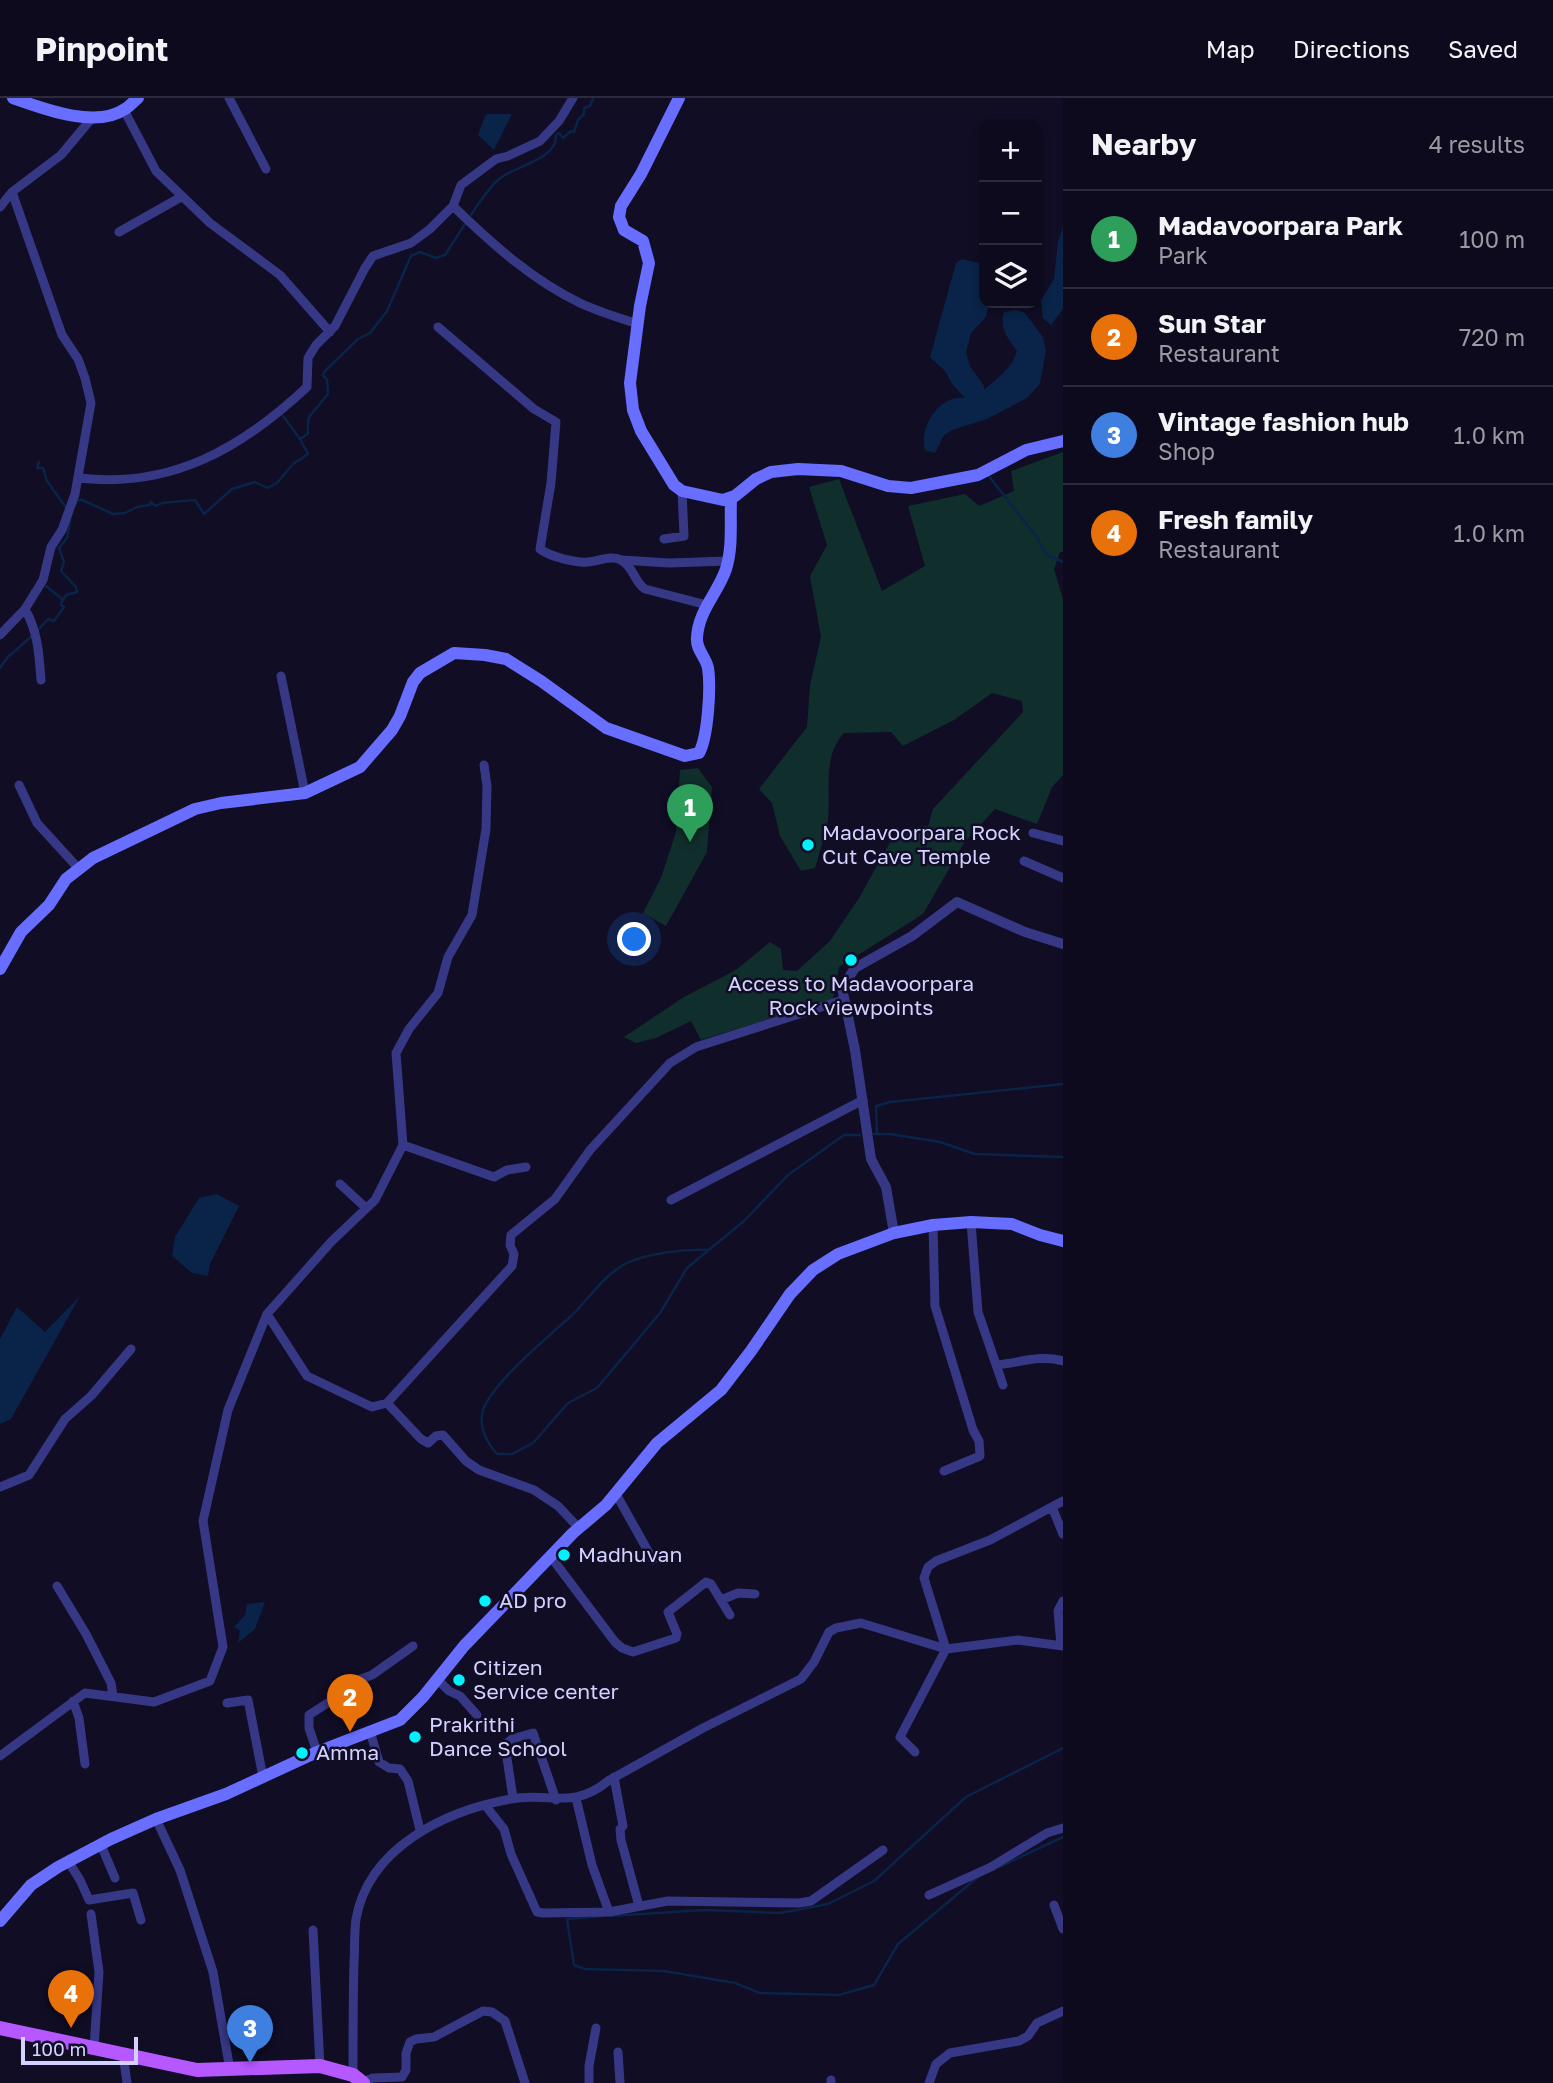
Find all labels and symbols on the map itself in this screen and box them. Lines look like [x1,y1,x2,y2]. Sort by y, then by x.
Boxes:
pin: 1 [667,784,713,842]
place label: Madavoorpara Rock Cut Cave Temple [822,819,1021,869]
marker: Madavoorpara Rock Cut Cave Temple [800,837,816,853]
your location [617,922,651,956]
marker: Access to Madavoorpara Rock viewpoints [843,952,859,968]
place label: Access to Madavoorpara Rock viewpoints [728,970,974,1020]
place label: Madhuvan [578,1541,682,1567]
marker: Madhuvan [556,1547,572,1563]
place label: AD pro [499,1587,567,1613]
marker: AD pro [477,1593,493,1609]
place label: Citizen Service center [473,1654,619,1704]
marker: Citizen Service center [451,1672,467,1688]
pin: 2 [327,1674,373,1732]
place label: Prakrithi Dance School [429,1711,567,1761]
marker: Prakrithi Dance School [407,1729,423,1745]
place label: Amma [316,1739,379,1765]
marker: Amma [294,1745,310,1761]
pin: 4 [48,1970,94,2028]
pin: 3 [227,2005,273,2063]
scale bar [21,2034,138,2066]

